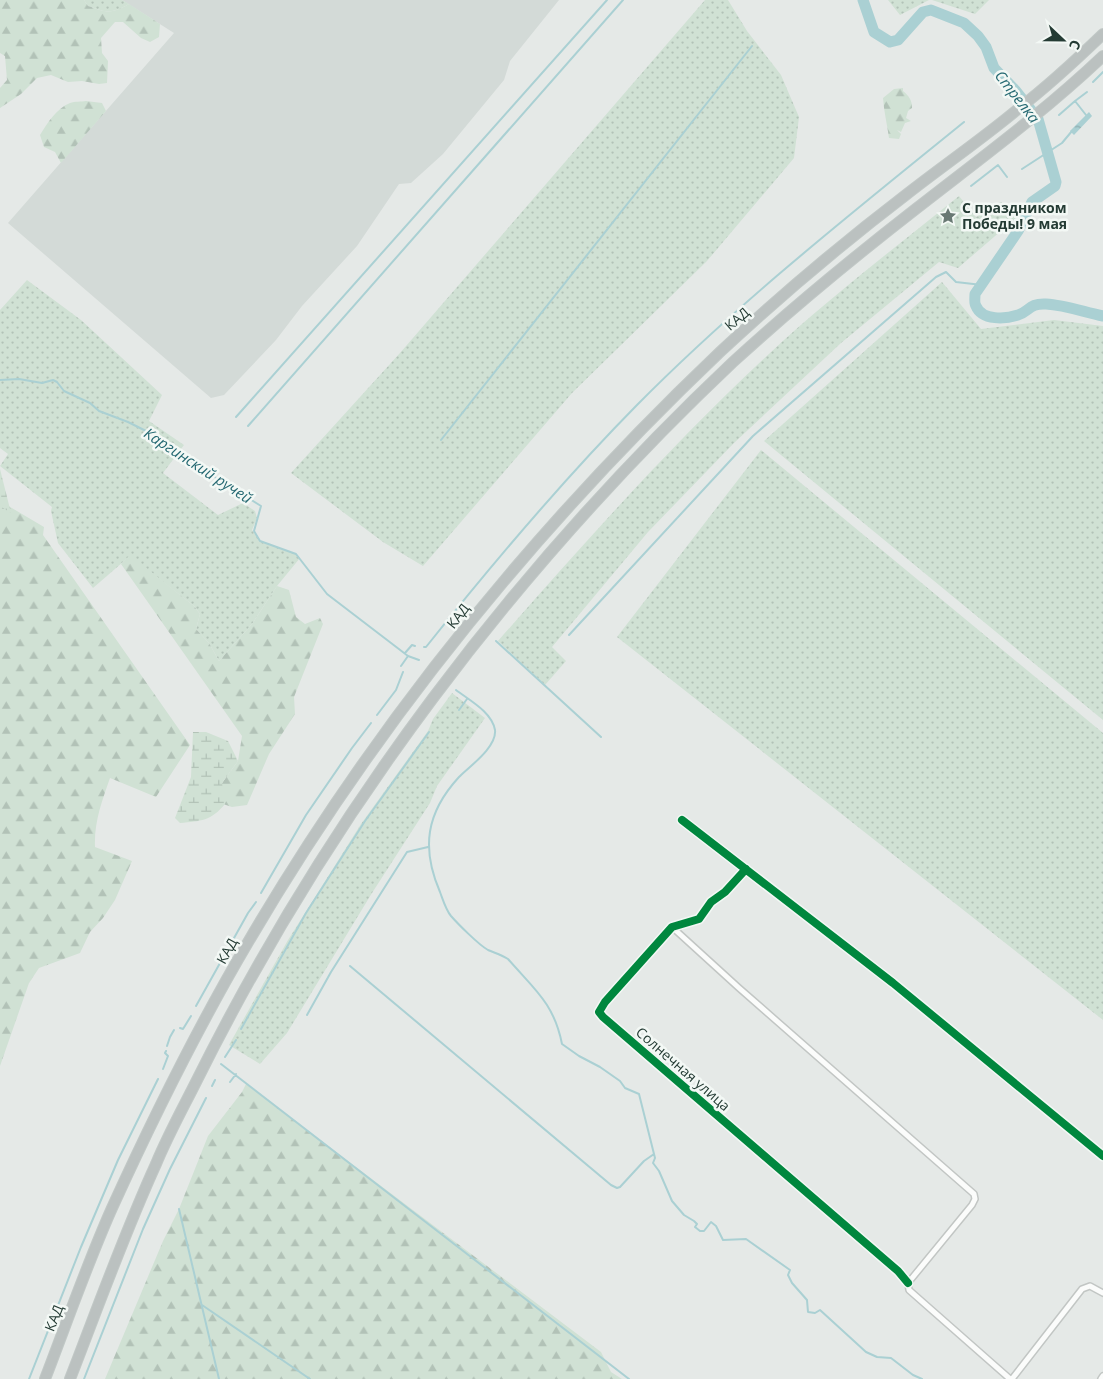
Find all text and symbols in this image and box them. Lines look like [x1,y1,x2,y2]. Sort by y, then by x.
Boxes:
north arrow [1038,15,1088,65]
text: С [1065,37,1086,53]
water label: Стрелка [991,66,1045,127]
place label: С праздником Победы! 9 мая [962,198,1067,233]
place icon: С праздником Победы! 9 мая [938,206,958,226]
street label: КАД [720,302,753,335]
water label: Каргинский ручей [141,423,257,508]
street label: КАД [442,599,474,632]
street label: КАД [212,934,242,967]
street label: Солнечная улица [632,1022,734,1115]
street label: КАД [40,1301,68,1334]

